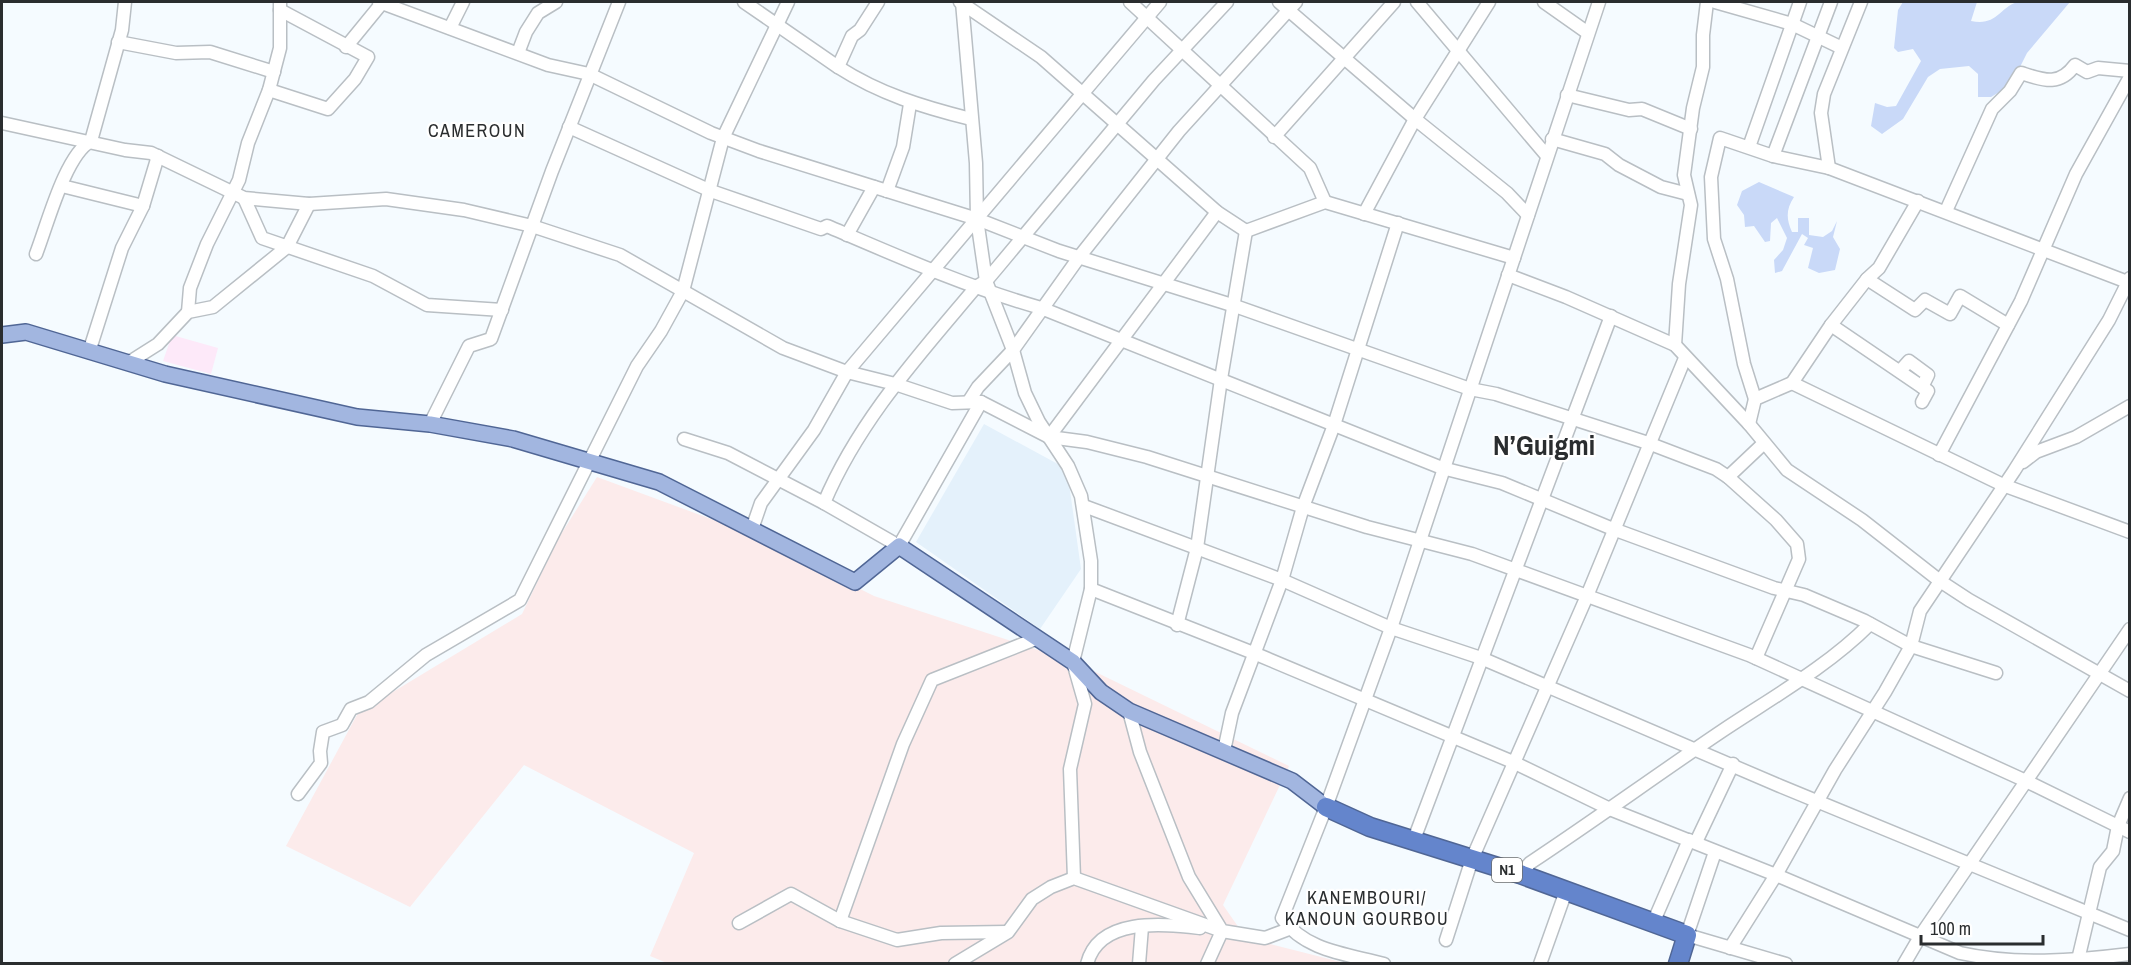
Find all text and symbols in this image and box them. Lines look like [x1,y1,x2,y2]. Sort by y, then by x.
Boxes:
district label: CAMEROUN [428,118,526,143]
district label: N’Guigmi [1493,426,1595,464]
road number: N1 [1492,858,1522,882]
district label: KANEMBOURI/ KANOUN GOURBOU [1285,885,1449,931]
scale bar [1921,908,2042,946]
text: 100 m [1930,916,1971,941]

